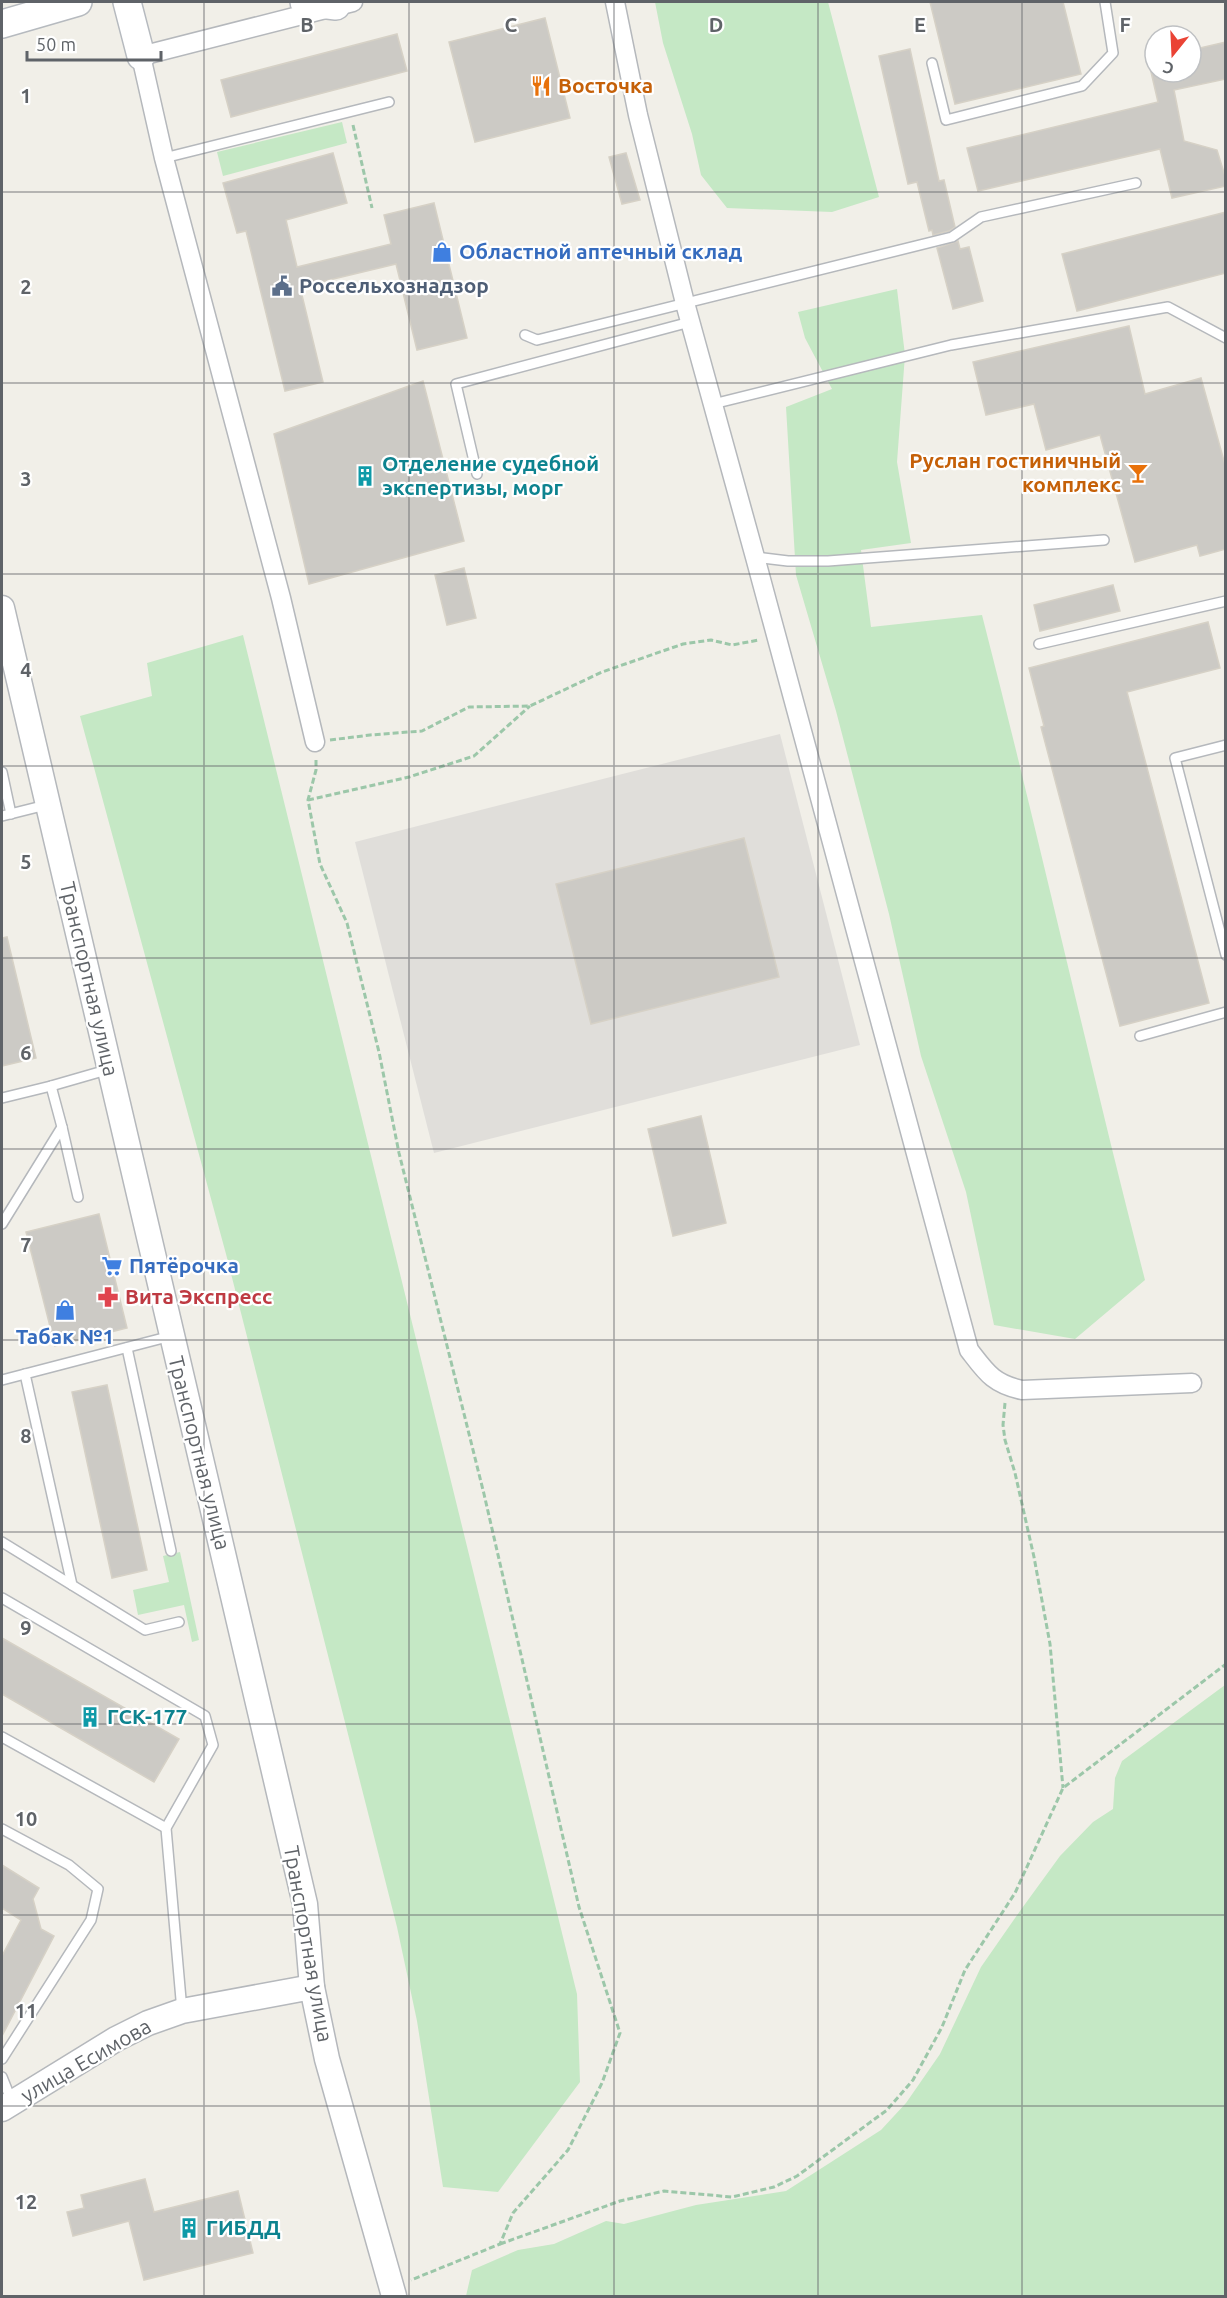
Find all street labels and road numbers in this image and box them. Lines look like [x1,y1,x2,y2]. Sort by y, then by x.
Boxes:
street label: Транспортная улица [56,879,124,1078]
street label: Транспортная улица [164,1353,236,1552]
street label: Транспортная улица [280,1844,338,2044]
street label: улица Есимова [16,2013,155,2107]

